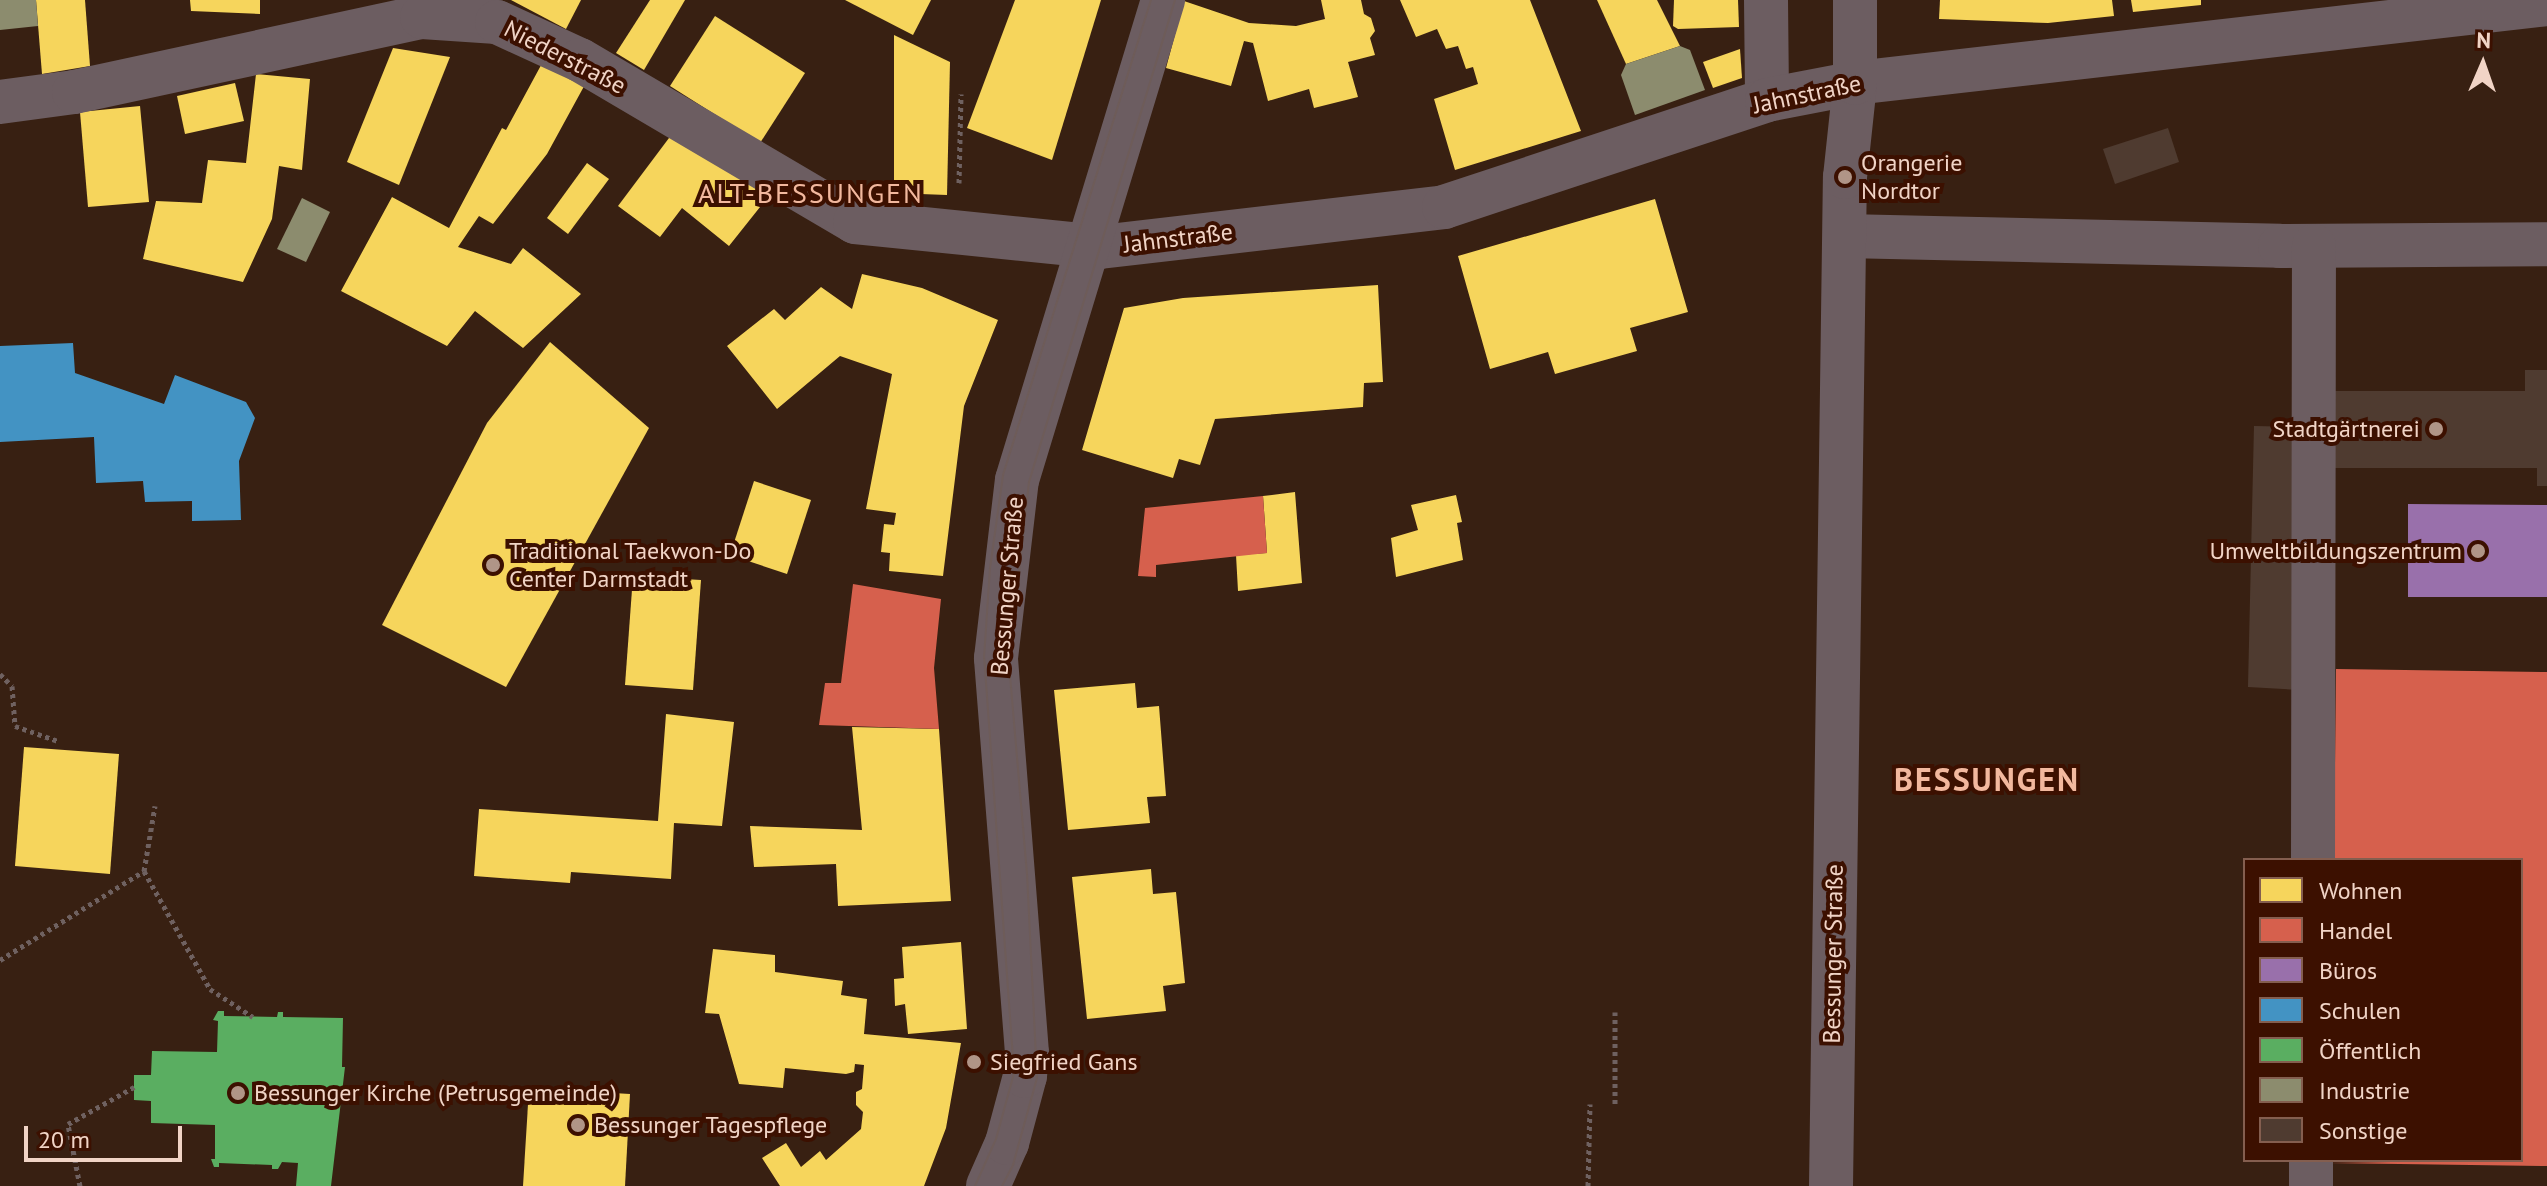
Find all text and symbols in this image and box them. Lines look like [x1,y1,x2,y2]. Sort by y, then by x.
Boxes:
street label: Niederstraße [499,14,631,100]
north arrow [2443,24,2523,104]
text: N [2476,26,2492,54]
street label: Jahnstraße [1750,68,1864,120]
place label: Orangerie Nordtor [1861,149,1962,205]
marker: Orangerie Nordtor [1836,168,1854,186]
district label: ALT-BESSUNGEN [698,176,924,210]
street label: Jahnstraße [1122,217,1234,259]
place label: Stadtgärtnerei [2273,415,2420,443]
marker: Stadtgärtnerei [2427,420,2445,438]
street label: Bessunger Straße [985,495,1029,677]
place label: Traditional Taekwon-Do Center Darmstadt [509,537,752,593]
place label: Umweltbildungszentrum [2209,537,2462,565]
marker: Umweltbildungszentrum [2469,542,2487,560]
marker: Traditional Taekwon-Do Center Darmstadt [484,556,502,574]
district label: BESSUNGEN [1894,760,2080,798]
legend [2243,858,2523,1162]
street label: Bessunger Straße [1817,864,1849,1044]
text: Wohnen [2319,875,2402,906]
text: Handel [2319,915,2392,946]
text: Büros [2319,955,2377,986]
text: Schulen [2319,995,2401,1026]
text: Öffentlich [2319,1035,2421,1066]
place label: Siegfried Gans [990,1048,1138,1076]
marker: Siegfried Gans [965,1053,983,1071]
text: Industrie [2319,1075,2410,1106]
place label: Bessunger Kirche (Petrusgemeinde) [254,1079,617,1107]
marker: Bessunger Kirche (Petrusgemeinde) [229,1084,247,1102]
scale bar [28,1110,186,1160]
place label: Bessunger Tagespflege [594,1111,828,1139]
text: Sonstige [2319,1115,2408,1146]
marker: Bessunger Tagespflege [569,1116,587,1134]
text: 20 m [38,1124,90,1155]

